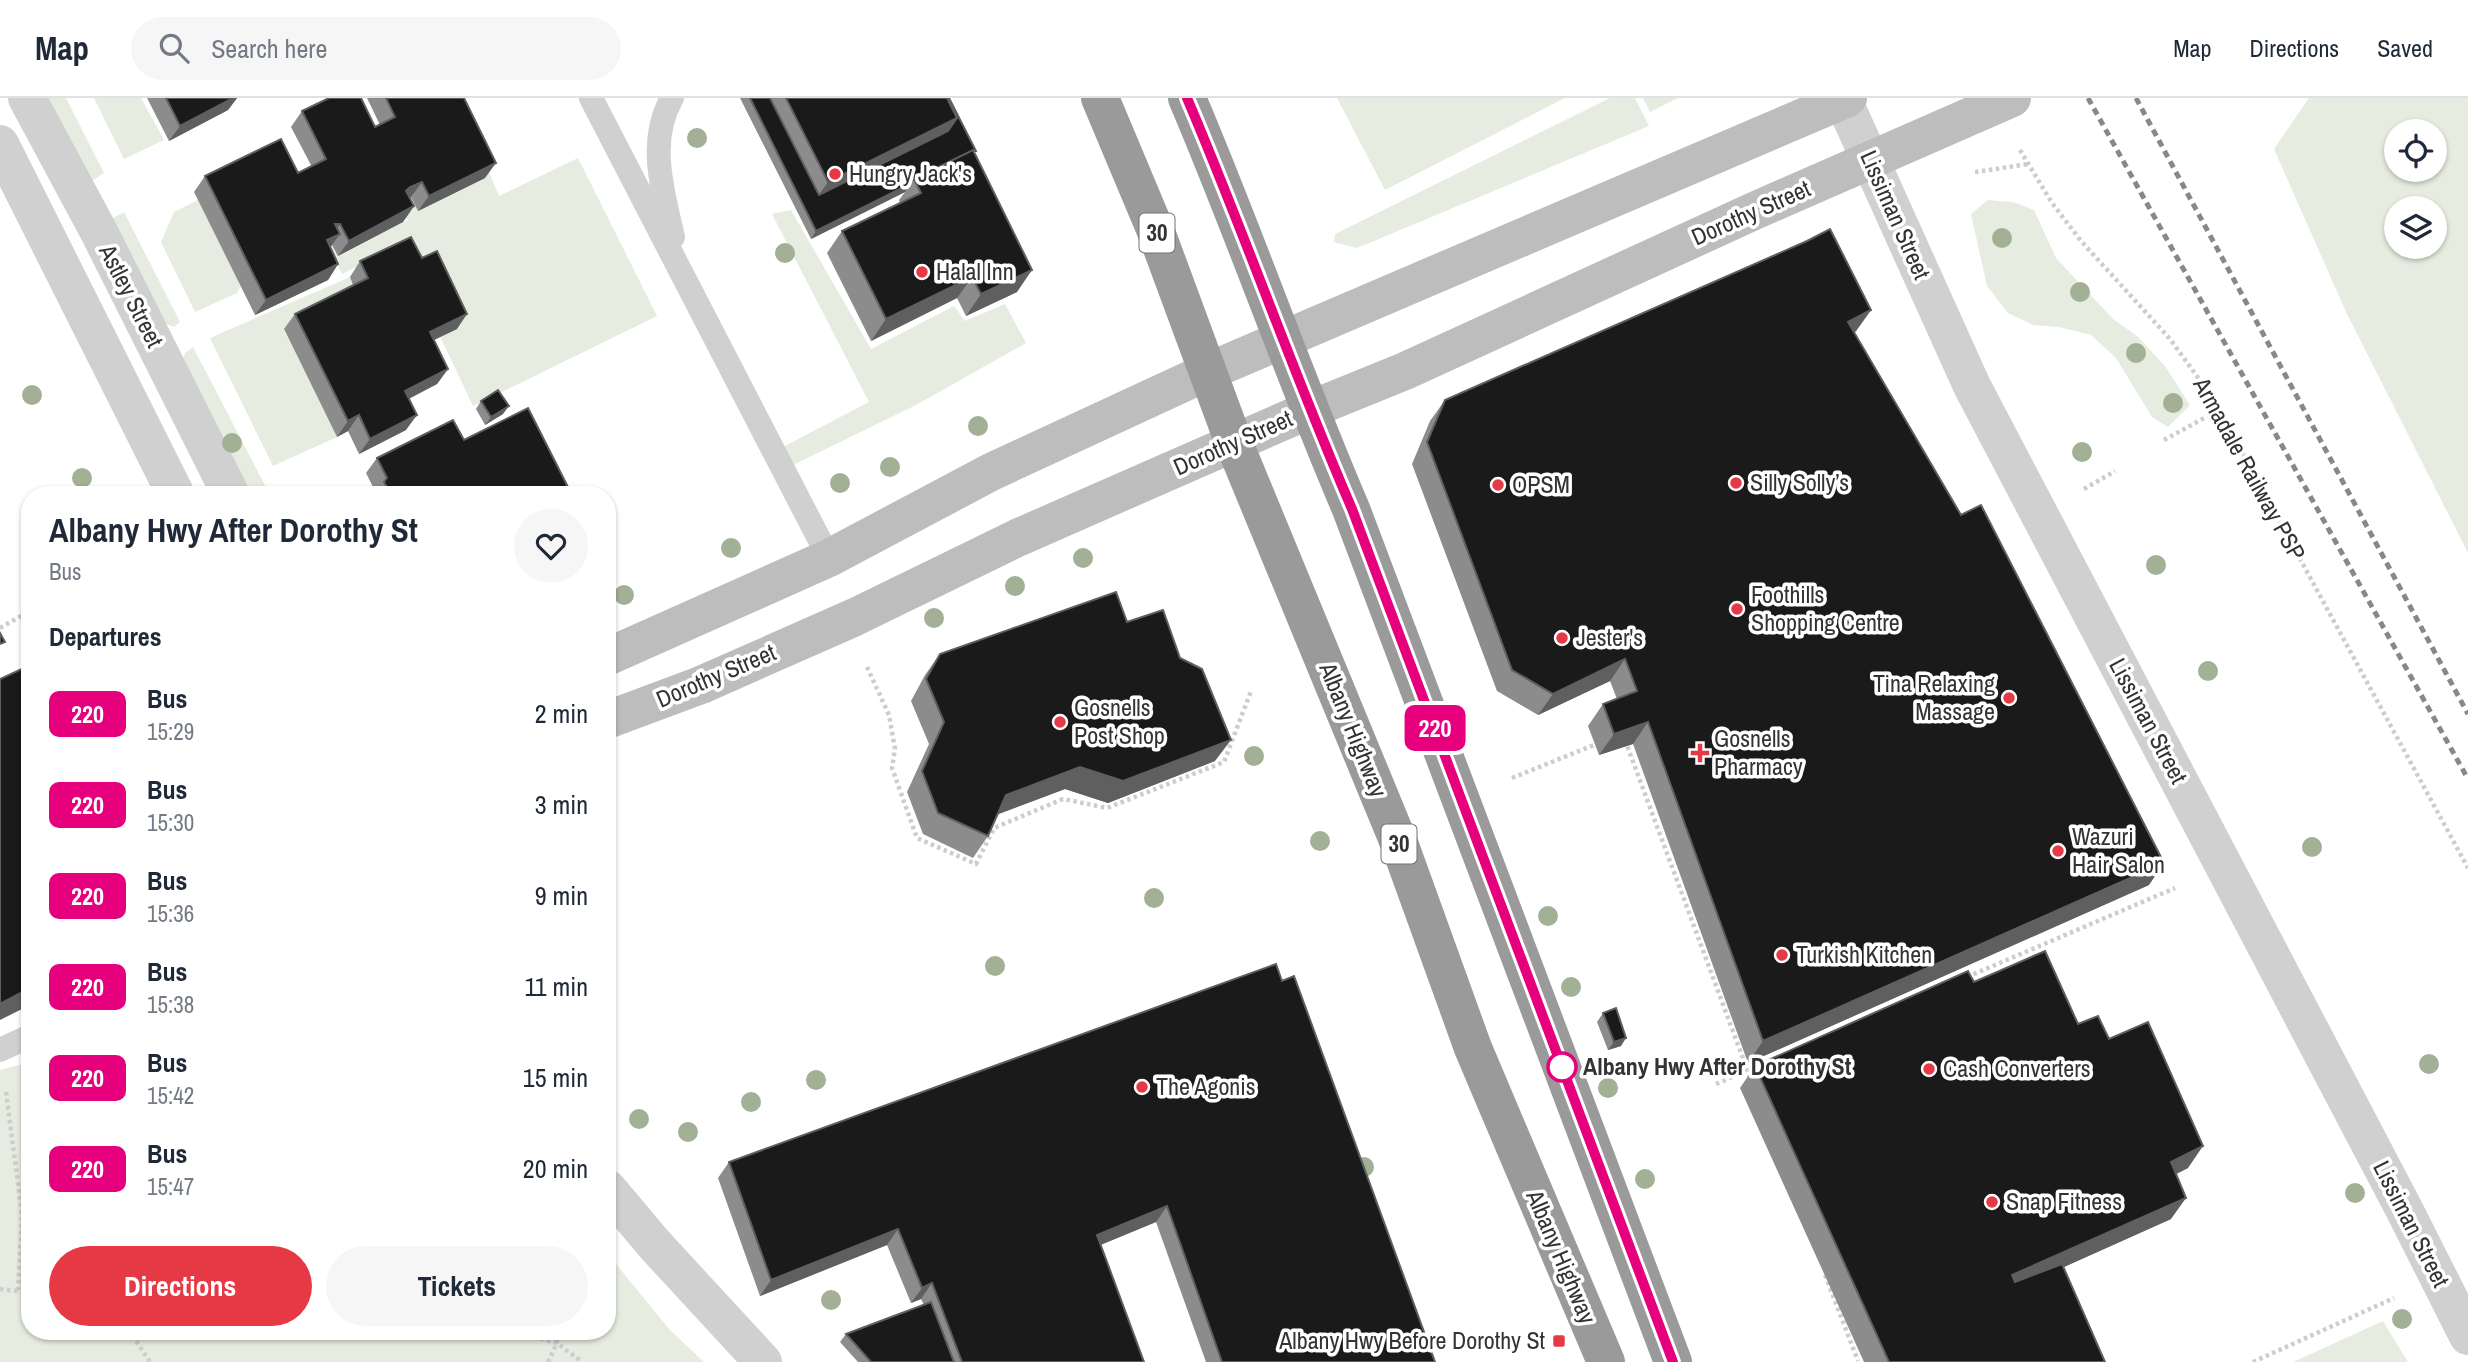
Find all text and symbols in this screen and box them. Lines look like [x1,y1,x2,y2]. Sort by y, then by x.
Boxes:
search box [131,17,621,80]
text: Map [35,26,89,70]
icon: search [155,29,193,67]
text: Search here [211,31,327,66]
text: Map [2173,32,2211,64]
text: Directions [2249,32,2339,64]
text: Saved [2377,32,2433,64]
map controls [2384,119,2447,259]
button: locate [2384,119,2447,182]
street label: Lissiman Street [1853,145,1939,285]
place label: Hungry Jack's [849,157,972,189]
marker: Hungry Jack's [827,166,843,182]
street label: Dorothy Street [1686,171,1816,253]
button: layers [2384,196,2447,259]
road number: 30 [1140,214,1174,252]
street label: Astley Street [92,238,172,353]
place label: Halal Inn [936,255,1014,287]
marker: Halal Inn [914,264,930,280]
street label: Armadale Railway PSP [2186,370,2313,566]
street label: Dorothy Street [1168,401,1298,483]
place label: Silly Solly’s [1750,466,1849,498]
place label: OPSM [1512,468,1570,500]
marker: Silly Solly’s [1728,475,1744,491]
marker: OPSM [1490,477,1506,493]
text: Albany Hwy After Dorothy St [49,508,418,552]
button: heart [514,509,588,583]
text: Bus [49,556,82,587]
place label: Foothills Shopping Centre [1751,578,1900,638]
marker: Foothills Shopping Centre [1729,601,1745,617]
text: Departures [49,619,162,654]
place label: Jester's [1576,621,1643,653]
marker: Jester's [1554,630,1570,646]
street label: Dorothy Street [651,635,781,715]
street label: Lissiman Street [2102,652,2196,789]
street label: Albany Highway [1312,657,1395,802]
place label: Tina Relaxing Massage [1873,667,1995,727]
text: Bus [147,681,187,716]
marker: Tina Relaxing Massage [2001,690,2017,706]
place label: Gosnells Post Shop [1074,691,1165,751]
text: 2 min [535,696,588,731]
text: 220 [71,698,104,730]
line badge: 220 [1395,705,1475,751]
text: 220 [1419,712,1451,744]
marker: Gosnells Post Shop [1052,714,1068,730]
text: 15:29 [147,716,194,747]
place label: Gosnells Pharmacy [1714,722,1803,782]
marker: Gosnells Pharmacy [1692,745,1708,761]
text: Bus [147,772,187,807]
text: 3 min [535,787,588,822]
text: 220 [71,789,104,821]
text: 15:30 [147,807,194,838]
place label: Wazuri Hair Salon [2072,820,2165,880]
road number: 30 [1382,824,1416,864]
marker: Wazuri Hair Salon [2050,843,2066,859]
text: Bus [147,863,187,898]
text: 9 min [535,878,588,913]
text: 220 [71,880,104,912]
text: 15:36 [147,898,194,929]
place label: Turkish Kitchen [1796,938,1932,970]
marker: Turkish Kitchen [1774,947,1790,963]
text: Bus [147,954,187,989]
text: 11 min [524,969,588,1004]
text: 220 [71,971,104,1003]
text: 15:38 [147,989,194,1020]
text: Bus [147,1045,187,1080]
place label: Albany Hwy After Dorothy St [1583,1050,1852,1082]
marker: Albany Hwy After Dorothy St [1547,1052,1577,1082]
place label: Cash Converters [1943,1052,2091,1084]
text: 15 min [523,1060,588,1095]
marker: Cash Converters [1921,1061,1937,1077]
text: 220 [71,1062,104,1094]
place label: The Agonis [1156,1070,1256,1102]
marker: The Agonis [1134,1079,1150,1095]
text: 15:42 [147,1080,194,1111]
text: Bus [147,1136,187,1171]
text: 20 min [523,1151,588,1186]
text: 220 [71,1153,104,1185]
street label: Lissiman Street [2366,1155,2458,1293]
text: 15:47 [147,1171,194,1202]
street label: Albany Highway [1519,1184,1604,1328]
place label: Snap Fitness [2006,1185,2122,1217]
marker: Snap Fitness [1984,1194,2000,1210]
button: Directions [49,1246,312,1326]
button: Tickets [326,1246,588,1326]
place label: Albany Hwy Before Dorothy St [1278,1324,1546,1356]
marker: Albany Hwy Before Dorothy St [1551,1333,1567,1349]

